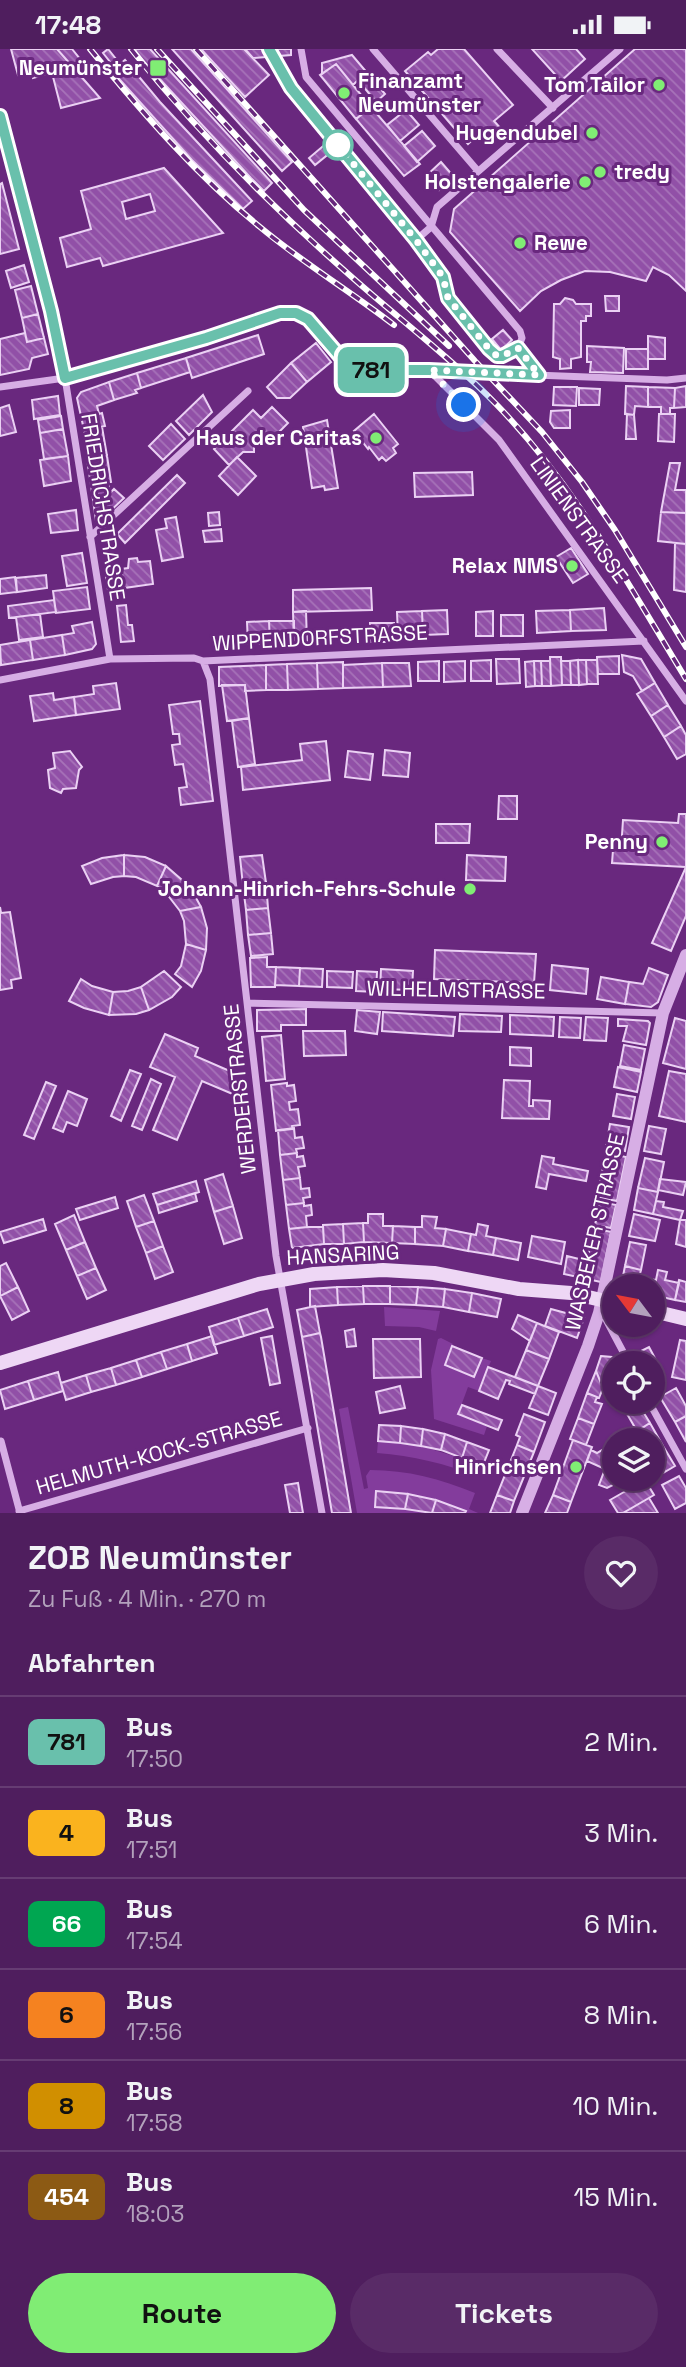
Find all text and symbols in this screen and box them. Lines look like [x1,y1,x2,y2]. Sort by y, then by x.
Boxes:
text: 17:48 [35,8,101,42]
place label: Neumünster [19,54,142,81]
marker: Neumünster [148,58,168,78]
place label: Finanzamt Neumünster [358,67,481,118]
place label: Tom Tailor [544,71,645,98]
marker: Tom Tailor [651,77,667,93]
marker: Finanzamt Neumünster [336,85,352,101]
place label: Hugendubel [455,119,578,146]
marker: Hugendubel [584,125,600,141]
unlabelled marker [323,130,353,160]
place label: tredy [614,158,670,185]
marker: tredy [592,164,608,180]
place label: Holstengalerie [424,168,571,195]
marker: Holstengalerie [577,174,593,190]
place label: Rewe [534,229,588,256]
marker: Rewe [512,235,528,251]
line badge: 781 [331,347,411,393]
text: 781 [352,354,390,385]
your location [446,387,481,422]
street label: FRIEDRICHSTRASSE [75,411,132,603]
place label: Haus der Caritas [196,424,362,451]
marker: Haus der Caritas [368,430,384,446]
street label: LINIENSTRASSE [524,451,634,588]
place label: Relax NMS [452,552,558,579]
marker: Relax NMS [564,558,580,574]
street label: WIPPENDORFSTRASSE [212,618,428,657]
place label: Penny [585,828,648,855]
marker: Penny [654,834,670,850]
place label: Johann-Hinrich-Fehrs-Schule [158,875,456,902]
marker: Johann-Hinrich-Fehrs-Schule [462,881,478,897]
street label: WILHELMSTRASSE [366,974,546,1005]
street label: WERDERSTRASSE [217,1003,262,1176]
street label: WASBEKER STRASSE [559,1131,630,1333]
street label: HANSARING [286,1238,400,1271]
north arrow [602,1274,665,1337]
map controls [602,1274,665,1491]
button: locate [602,1351,665,1414]
street label: HELMUTH-KOCK-STRASSE [33,1404,285,1501]
button: layers [602,1428,665,1491]
place label: Hinrichsen [455,1453,562,1480]
marker: Hinrichsen [568,1459,584,1475]
button: heart [584,1536,658,1610]
text: ZOB Neumünster [28,1537,292,1579]
text: Zu Fuß · 4 Min. · 270 m [28,1584,266,1614]
text: Abfahrten [28,1646,156,1680]
text: Bus [126,1710,173,1744]
text: 2 Min. [584,1725,658,1759]
text: 781 [47,1726,86,1757]
text: 17:50 [126,1744,183,1774]
text: Bus [126,1801,173,1835]
text: 3 Min. [584,1816,658,1850]
text: 4 [59,1817,74,1848]
text: 17:51 [126,1835,177,1865]
text: Bus [126,1892,173,1926]
text: 6 Min. [584,1907,658,1941]
text: 66 [52,1908,81,1939]
text: 17:54 [126,1926,183,1956]
text: Bus [126,1983,173,2017]
text: 8 Min. [584,1998,658,2032]
text: 6 [59,1999,74,2030]
text: 17:56 [126,2017,182,2047]
text: Bus [126,2074,173,2108]
text: 10 Min. [572,2089,658,2123]
text: 8 [59,2090,74,2121]
text: 17:58 [126,2108,183,2138]
text: Bus [126,2165,173,2199]
text: 15 Min. [573,2180,658,2214]
text: 454 [44,2181,89,2212]
text: 18:03 [126,2199,184,2229]
button: Route [28,2273,336,2353]
button: Tickets [350,2273,658,2353]

